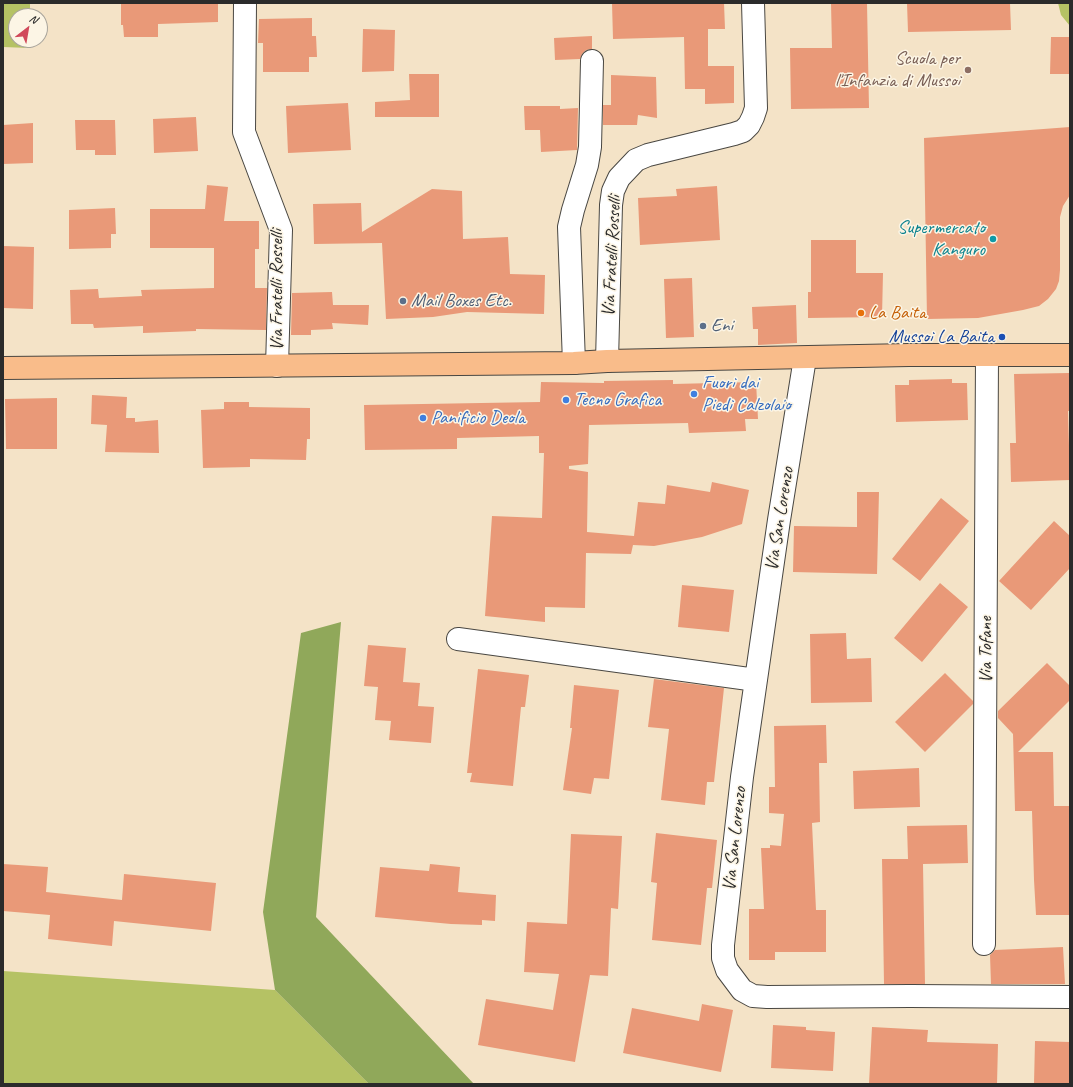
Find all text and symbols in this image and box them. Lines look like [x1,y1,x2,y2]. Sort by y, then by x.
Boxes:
north arrow [8,8,48,48]
text: N [27,11,40,26]
place label: Scuola per l'Infanzia di Mussoi [835,48,960,92]
marker: Scuola per l'Infanzia di Mussoi [963,65,973,75]
street label: Via Fratelli Rosselli [597,195,627,317]
place label: Supermercato Kanguro [897,217,985,261]
street label: Via Fratelli Rosselli [266,229,288,351]
marker: Supermercato Kanguro [988,234,998,244]
place label: Mail Boxes Etc. [411,290,511,312]
marker: Mail Boxes Etc. [398,296,408,306]
place label: La Baita [869,302,926,324]
marker: La Baita [856,308,866,318]
place label: Eni [711,315,733,337]
marker: Eni [698,321,708,331]
place label: Mussoi La Baita [889,326,994,348]
marker: Mussoi La Baita [997,332,1007,342]
place label: Fuori dai Piedi Calzolaio [702,372,791,416]
place label: Tecno Grafica [574,389,661,411]
marker: Fuori dai Piedi Calzolaio [689,389,699,399]
marker: Tecno Grafica [561,395,571,405]
place label: Panificio Deola [431,407,525,429]
marker: Panificio Deola [418,413,428,423]
street label: Via San Lorenzo [761,466,799,572]
street label: Via Tofane [975,617,997,683]
street label: Via San Lorenzo [718,786,752,892]

